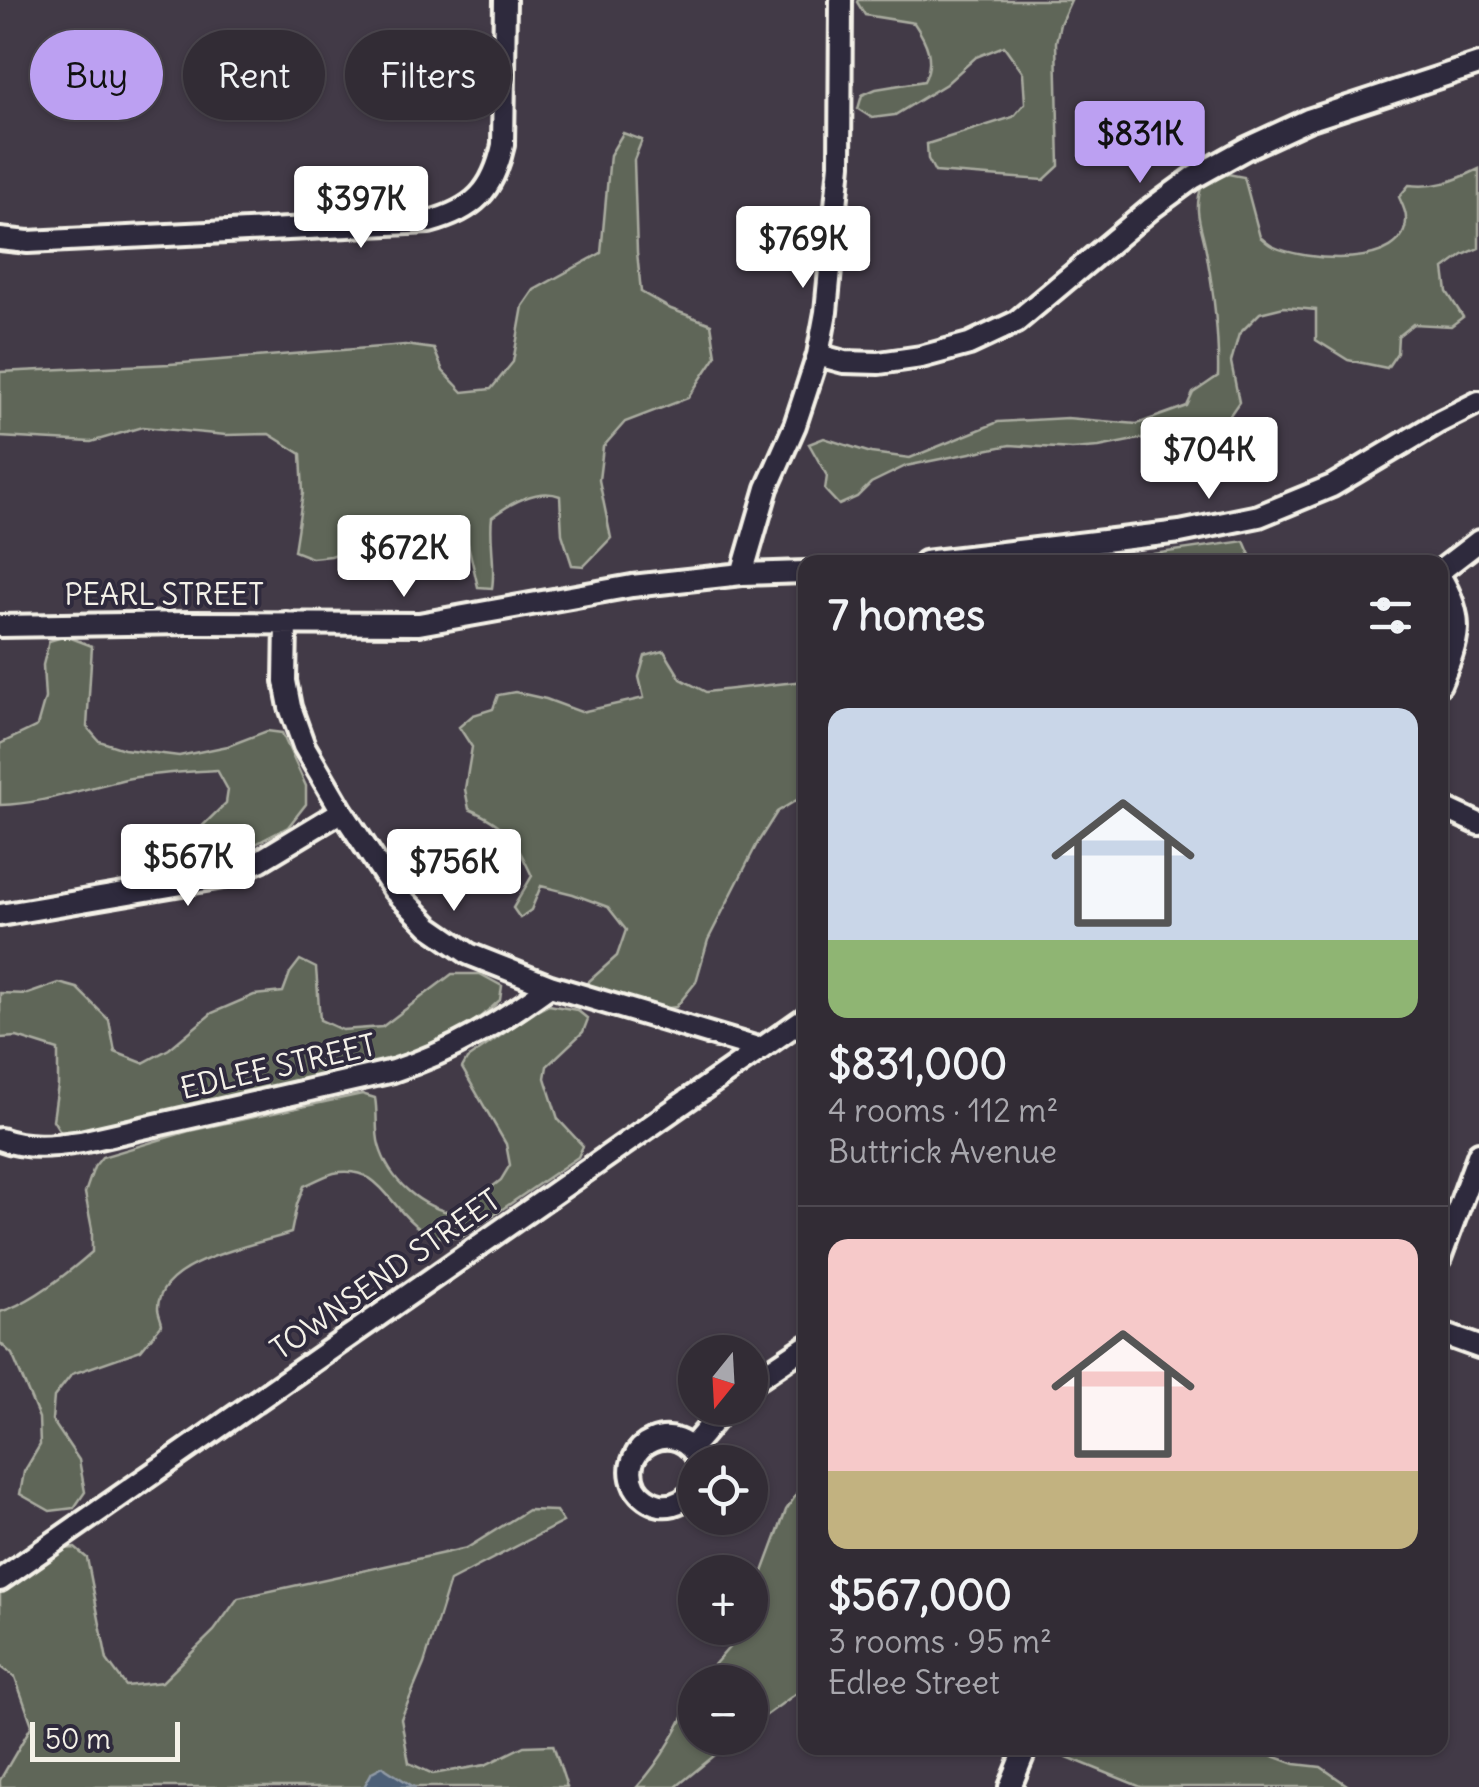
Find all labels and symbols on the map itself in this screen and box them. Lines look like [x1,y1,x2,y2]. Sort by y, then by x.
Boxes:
pin: $831K [1070,101,1210,186]
pin: $397K [291,166,431,251]
pin: $769K [733,206,873,291]
pin: $704K [1139,417,1279,502]
pin: $672K [334,515,474,600]
street label: PEARL STREET [64,575,264,613]
pin: $567K [118,824,258,909]
pin: $756K [384,829,524,914]
street label: EDLEE STREET [176,1025,380,1107]
street label: TOWNSEND STREET [263,1181,507,1367]
north arrow [678,1335,768,1425]
scale bar [30,1717,180,1762]

